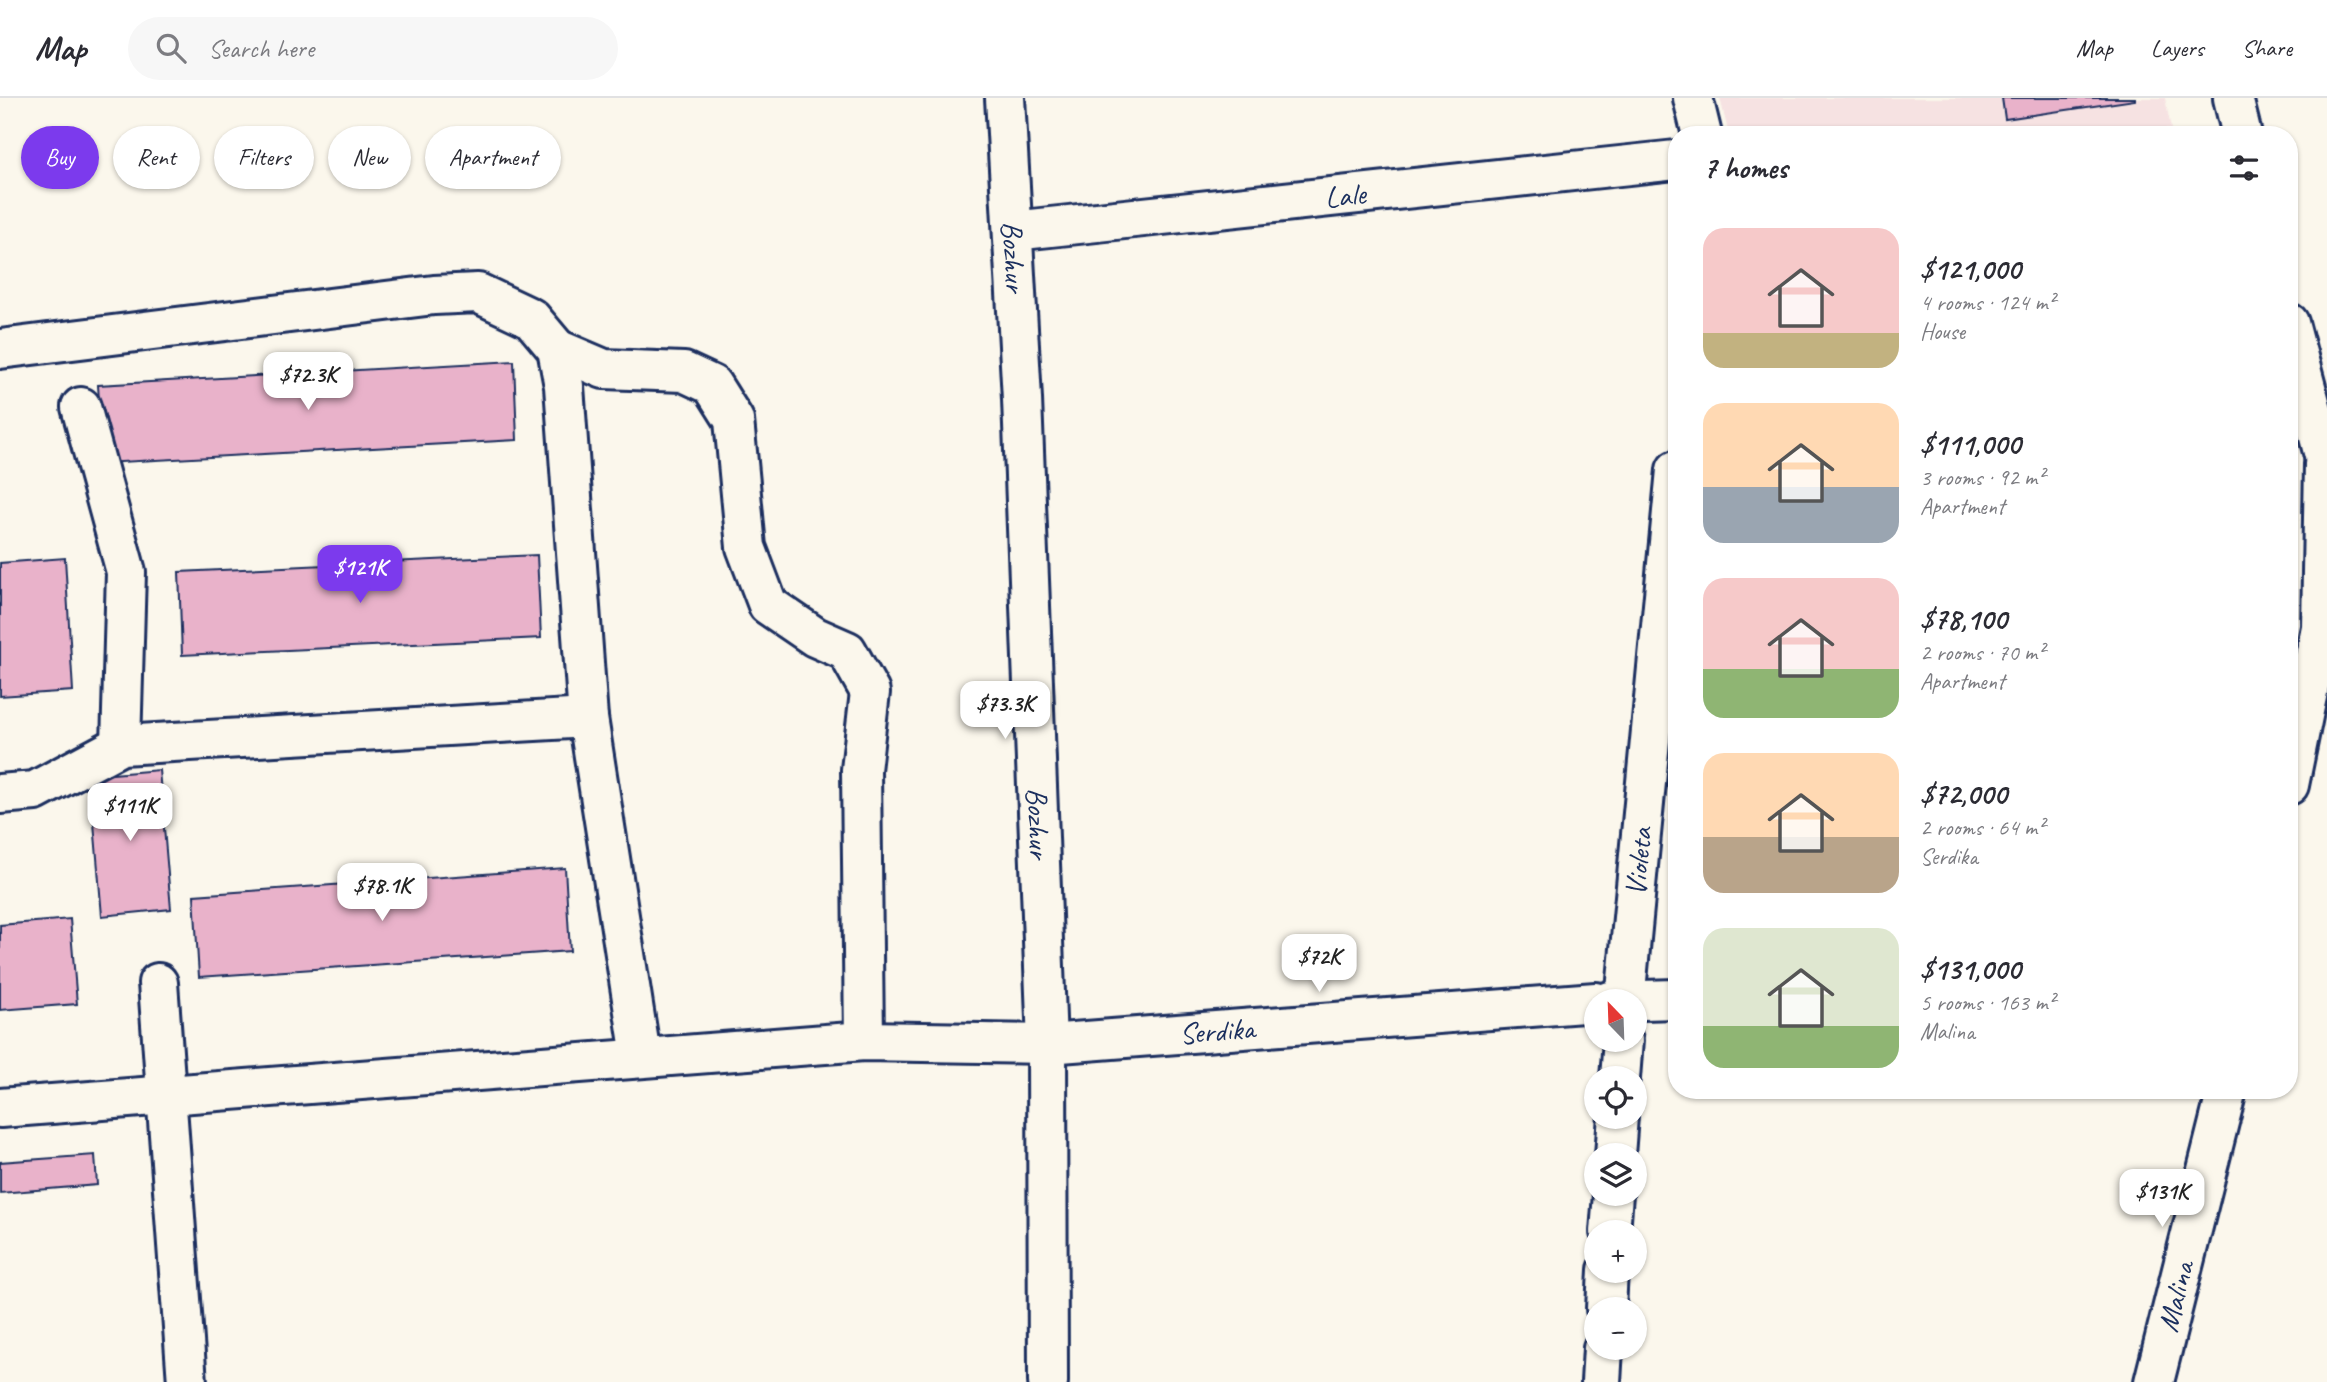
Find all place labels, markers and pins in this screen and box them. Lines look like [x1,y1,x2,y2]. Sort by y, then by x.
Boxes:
pin: $72.3K [251,352,365,412]
pin: $121K [311,546,409,605]
pin: $73.3K [948,682,1062,741]
pin: $111K [81,784,179,843]
pin: $78.1K [325,864,439,923]
pin: $72K [1278,934,1360,994]
pin: $131K [2113,1170,2211,1229]

